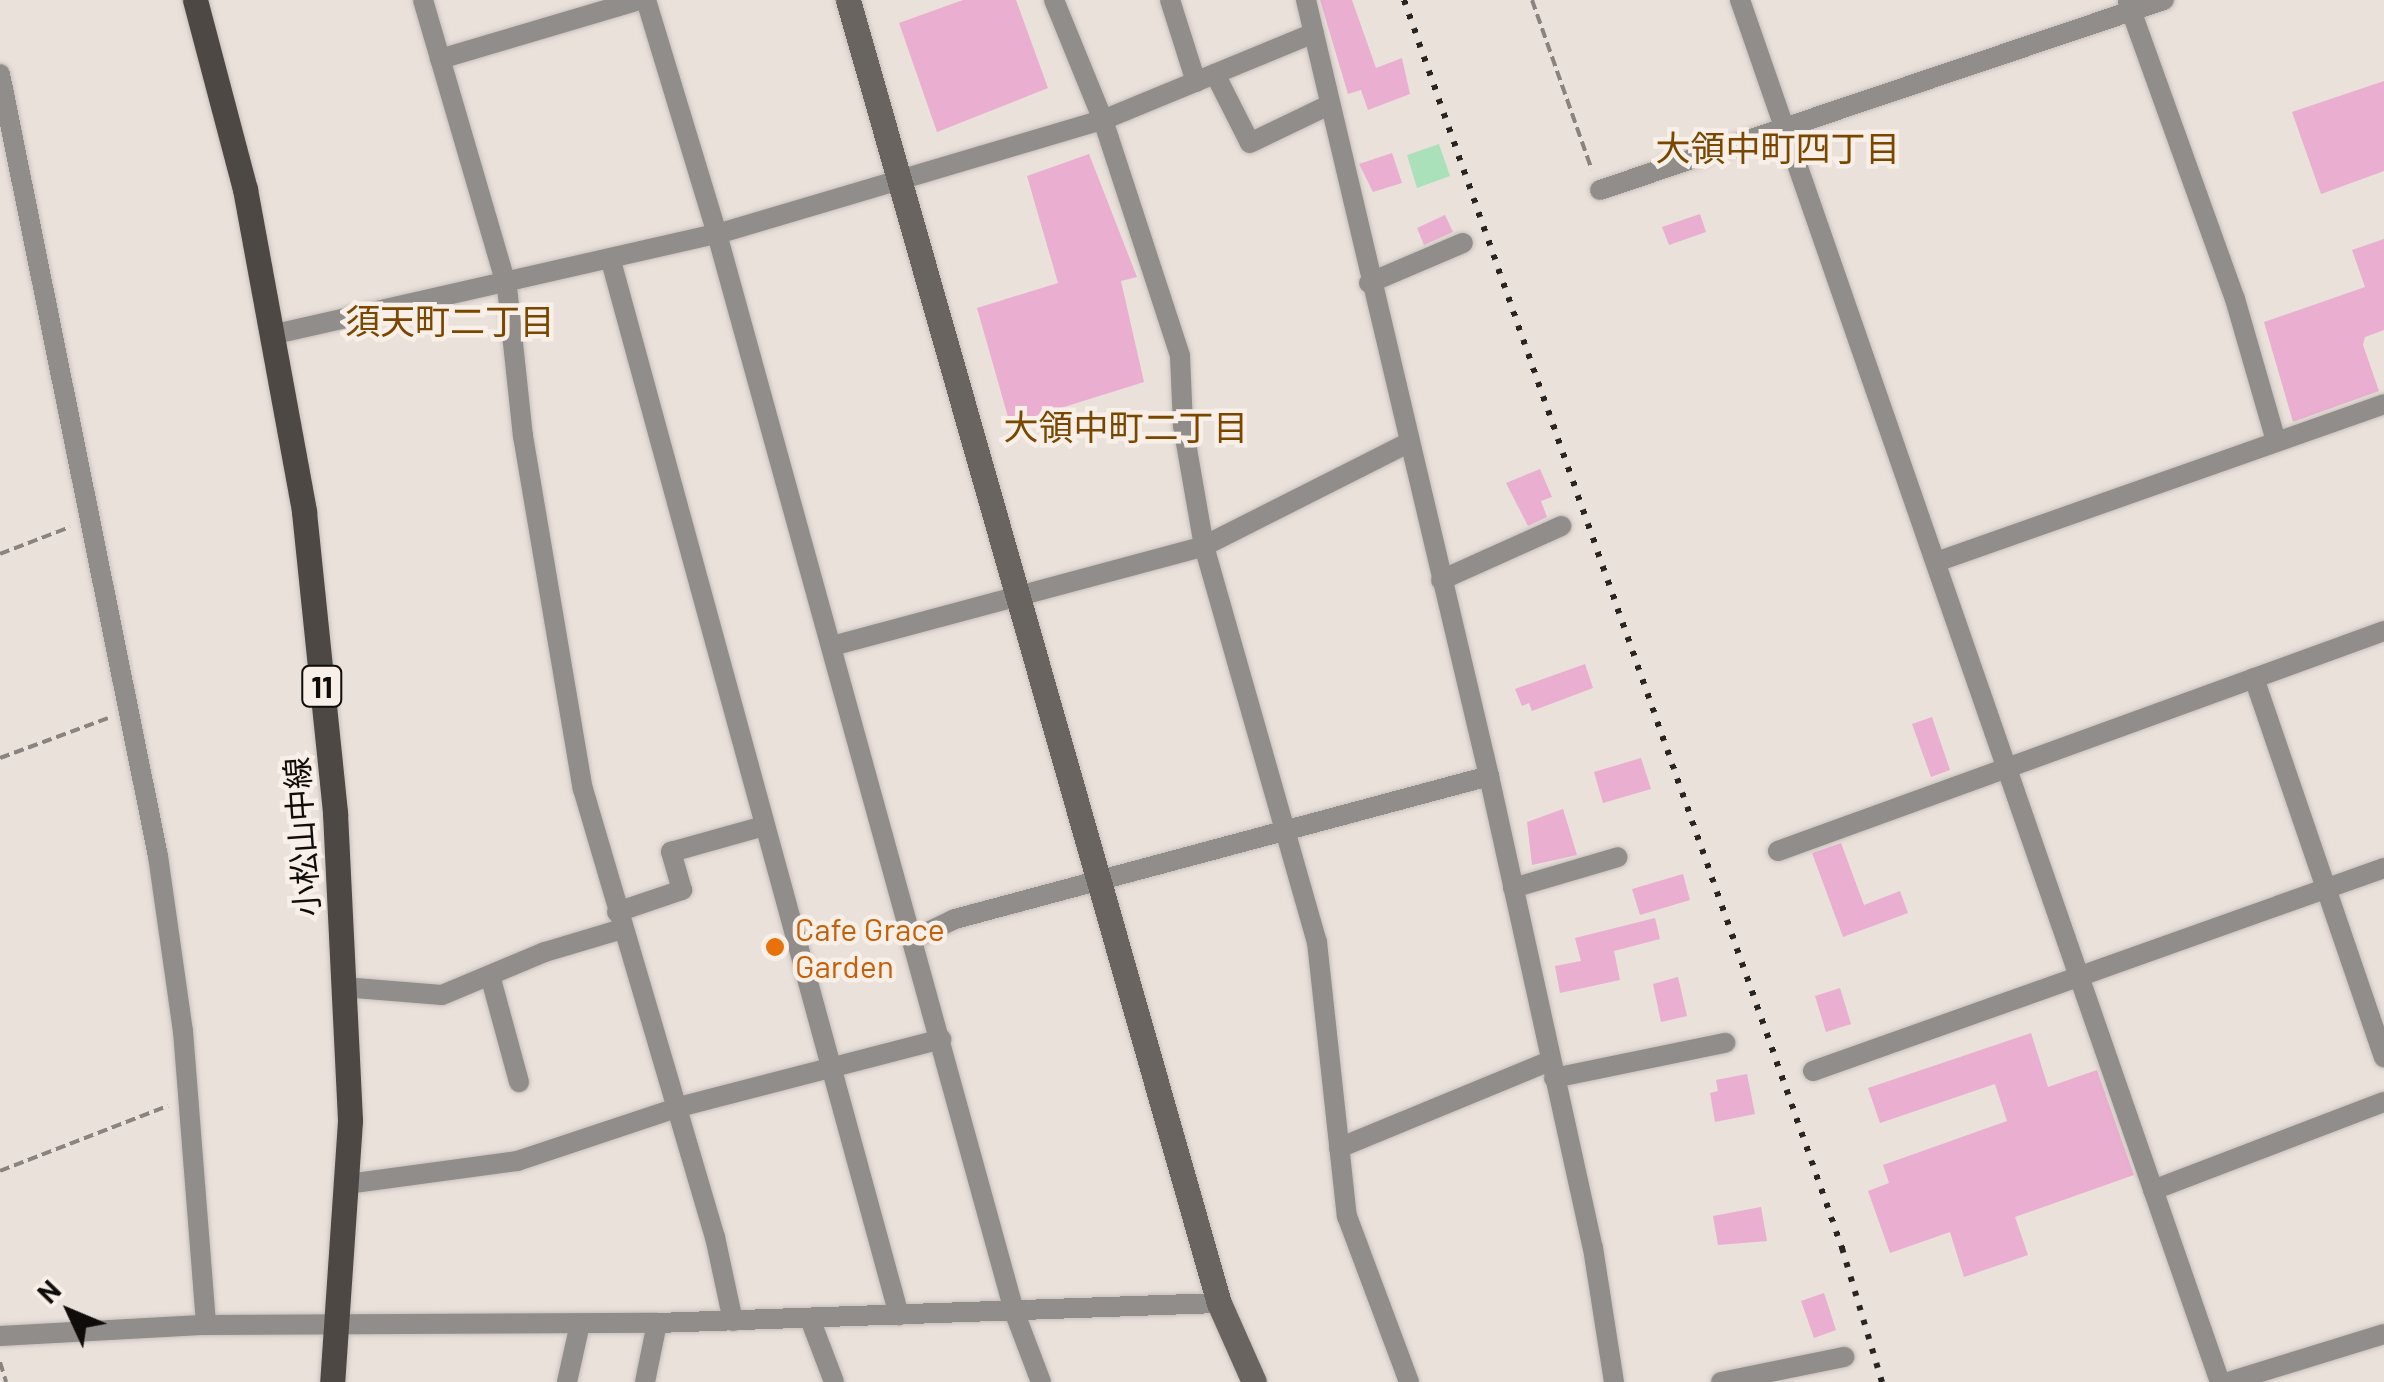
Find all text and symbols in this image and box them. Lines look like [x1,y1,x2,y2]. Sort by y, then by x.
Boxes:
district label: 大領中町四丁目 [1656,126,1900,168]
district label: 須天町二丁目 [345,299,555,341]
district label: 大領中町二丁目 [1004,405,1248,447]
road number: 11 [300,661,344,711]
street label: 小松山中線 [276,756,326,918]
place label: Cafe Grace Garden [795,910,945,985]
marker: Cafe Grace Garden [764,936,786,958]
north arrow [20,1262,120,1362]
text: N [30,1273,67,1310]

